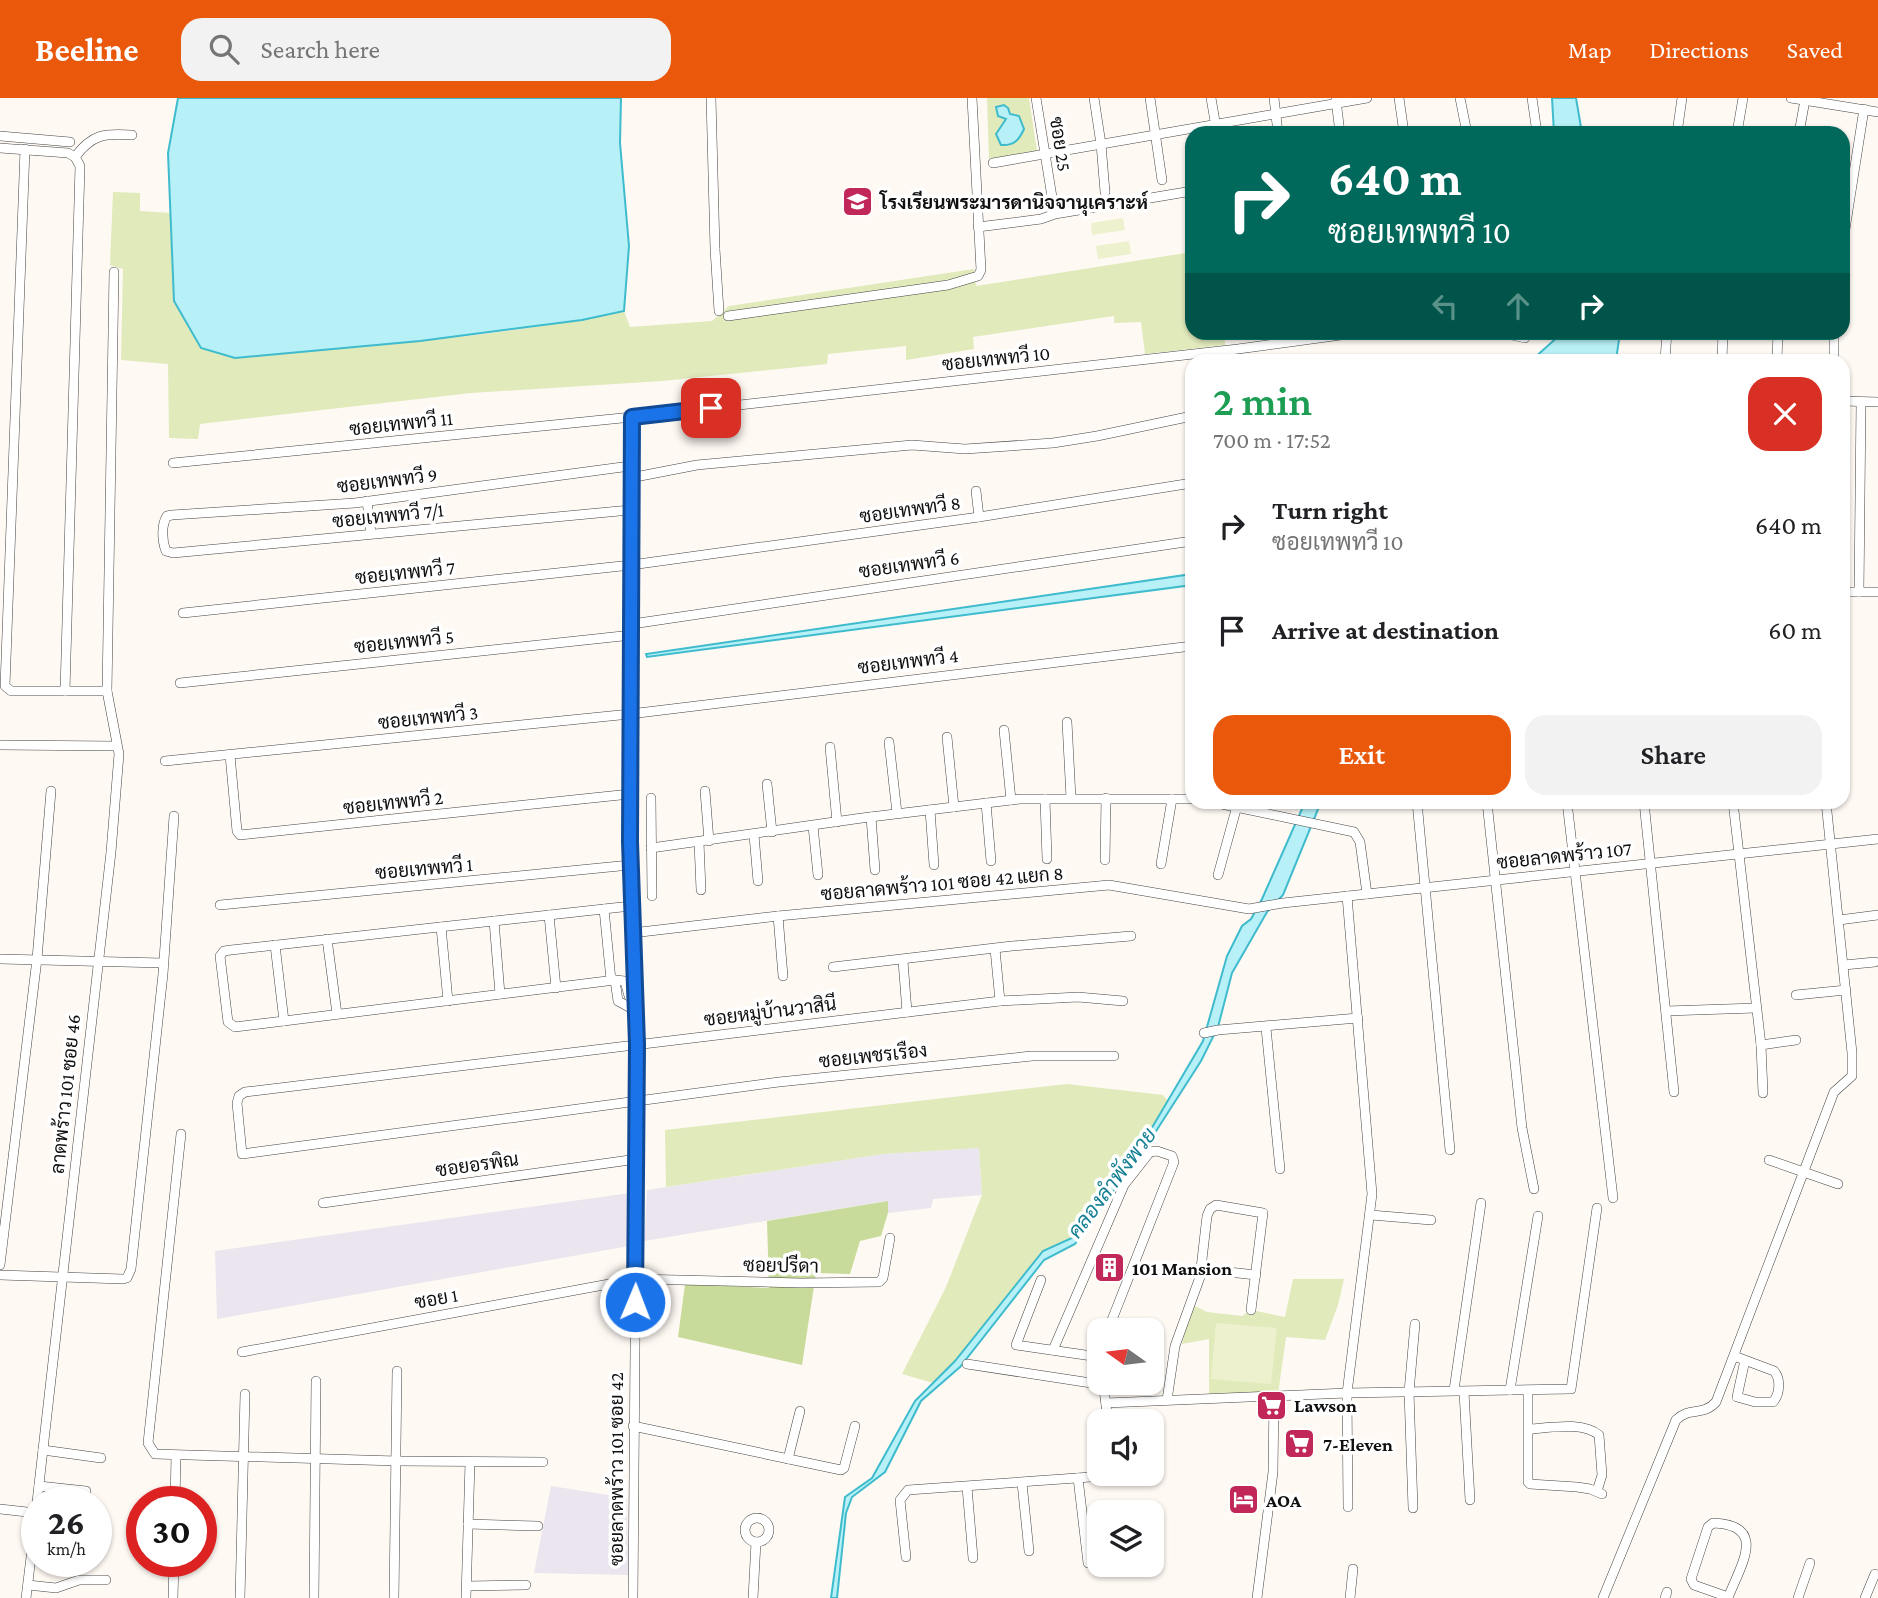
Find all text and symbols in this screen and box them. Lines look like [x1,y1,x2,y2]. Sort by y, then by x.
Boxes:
search box [181,18,671,81]
icon: search [205,30,243,68]
text: Beeline [35,31,139,68]
text: Search here [261,35,380,64]
text: Map [1568,36,1612,63]
text: Directions [1650,36,1749,63]
text: Saved [1787,36,1843,63]
street label: ซอย 25 [1046,115,1075,173]
text: 640 m [1328,151,1462,206]
icon: right [1213,154,1304,245]
school or university icon: โรงเรียนพระมารดานิจจานุเคราะห์ [840,185,874,219]
place label: โรงเรียนพระมารดานิจจานุเคราะห์ [879,190,1149,217]
text: ซอยเทพทวี 10 [1328,214,1511,250]
icon: left [1426,287,1464,325]
icon: ahead [1499,287,1537,325]
icon: right [1572,287,1610,325]
street label: ซอยเทพทวี 10 [941,340,1051,375]
text: 2 min [1213,377,1312,424]
button: close [1748,377,1822,451]
pin [681,378,741,438]
icon: arrive [692,389,730,427]
street label: ซอยเทพทวี 11 [348,406,454,439]
text: 700 m · 17:52 [1213,427,1331,453]
street label: ซอยเทพทวี 9 [335,462,439,497]
street label: ซอยเทพทวี 8 [858,490,962,527]
text: Turn right [1272,496,1388,525]
street label: ซอยเทพทวี 7/1 [331,497,445,532]
icon: right [1213,507,1251,545]
text: 640 m [1755,511,1822,540]
text: ซอยเทพทวี 10 [1272,529,1403,555]
street label: ซอยเทพทวี 6 [857,545,961,582]
street label: ซอยเทพทวี 7 [354,555,456,588]
icon: arrive [1213,612,1251,650]
text: Arrive at destination [1272,616,1499,645]
text: 60 m [1768,616,1822,645]
street label: ซอยเทพทวี 5 [353,624,455,657]
street label: ซอยเทพทวี 4 [856,643,960,678]
street label: ซอยเทพทวี 3 [377,700,479,733]
button: Exit [1213,715,1511,795]
button: Share [1525,715,1822,795]
street label: ซอยเทพทวี 2 [342,785,444,818]
street label: ซอยลาดพร้าว 107 [1495,837,1633,873]
street label: ซอยเทพทวี 1 [374,852,474,883]
street label: ซอยลาดพร้าว 101 ซอย 42 แยก 8 [820,861,1064,905]
street label: ซอยหมู่บ้านวาสินี [702,991,838,1033]
street label: ลาดพร้าว 101 ซอย 46 [46,1013,84,1175]
street label: ซอยเพชรเรือง [818,1038,928,1072]
water label: คลองลำพังพวย [1063,1123,1161,1243]
street label: ซอยอรพิณ [434,1148,520,1181]
building icon: 101 Mansion [1092,1251,1126,1285]
street label: ซอยปรีดา [743,1252,819,1277]
place label: 101 Mansion [1132,1258,1232,1279]
position arrow [598,1265,672,1339]
street label: ซอย 1 [413,1284,459,1313]
north arrow [1087,1318,1164,1395]
map controls [1087,1318,1164,1577]
street label: ซอยลาดพร้าว 101 ซอย 42 [605,1372,627,1566]
supermarket icon: Lawson [1254,1388,1288,1422]
place label: Lawson [1294,1395,1357,1416]
button: sound [1087,1409,1164,1486]
supermarket icon: 7-Eleven [1283,1427,1317,1461]
place label: 7-Eleven [1323,1434,1393,1455]
hotel icon: AOA [1226,1483,1260,1517]
speed limit sign: 30 [126,1486,217,1577]
place label: AOA [1265,1490,1302,1511]
button: layers [1087,1500,1164,1577]
text: 26 [48,1503,85,1542]
text: km/h [47,1539,86,1559]

